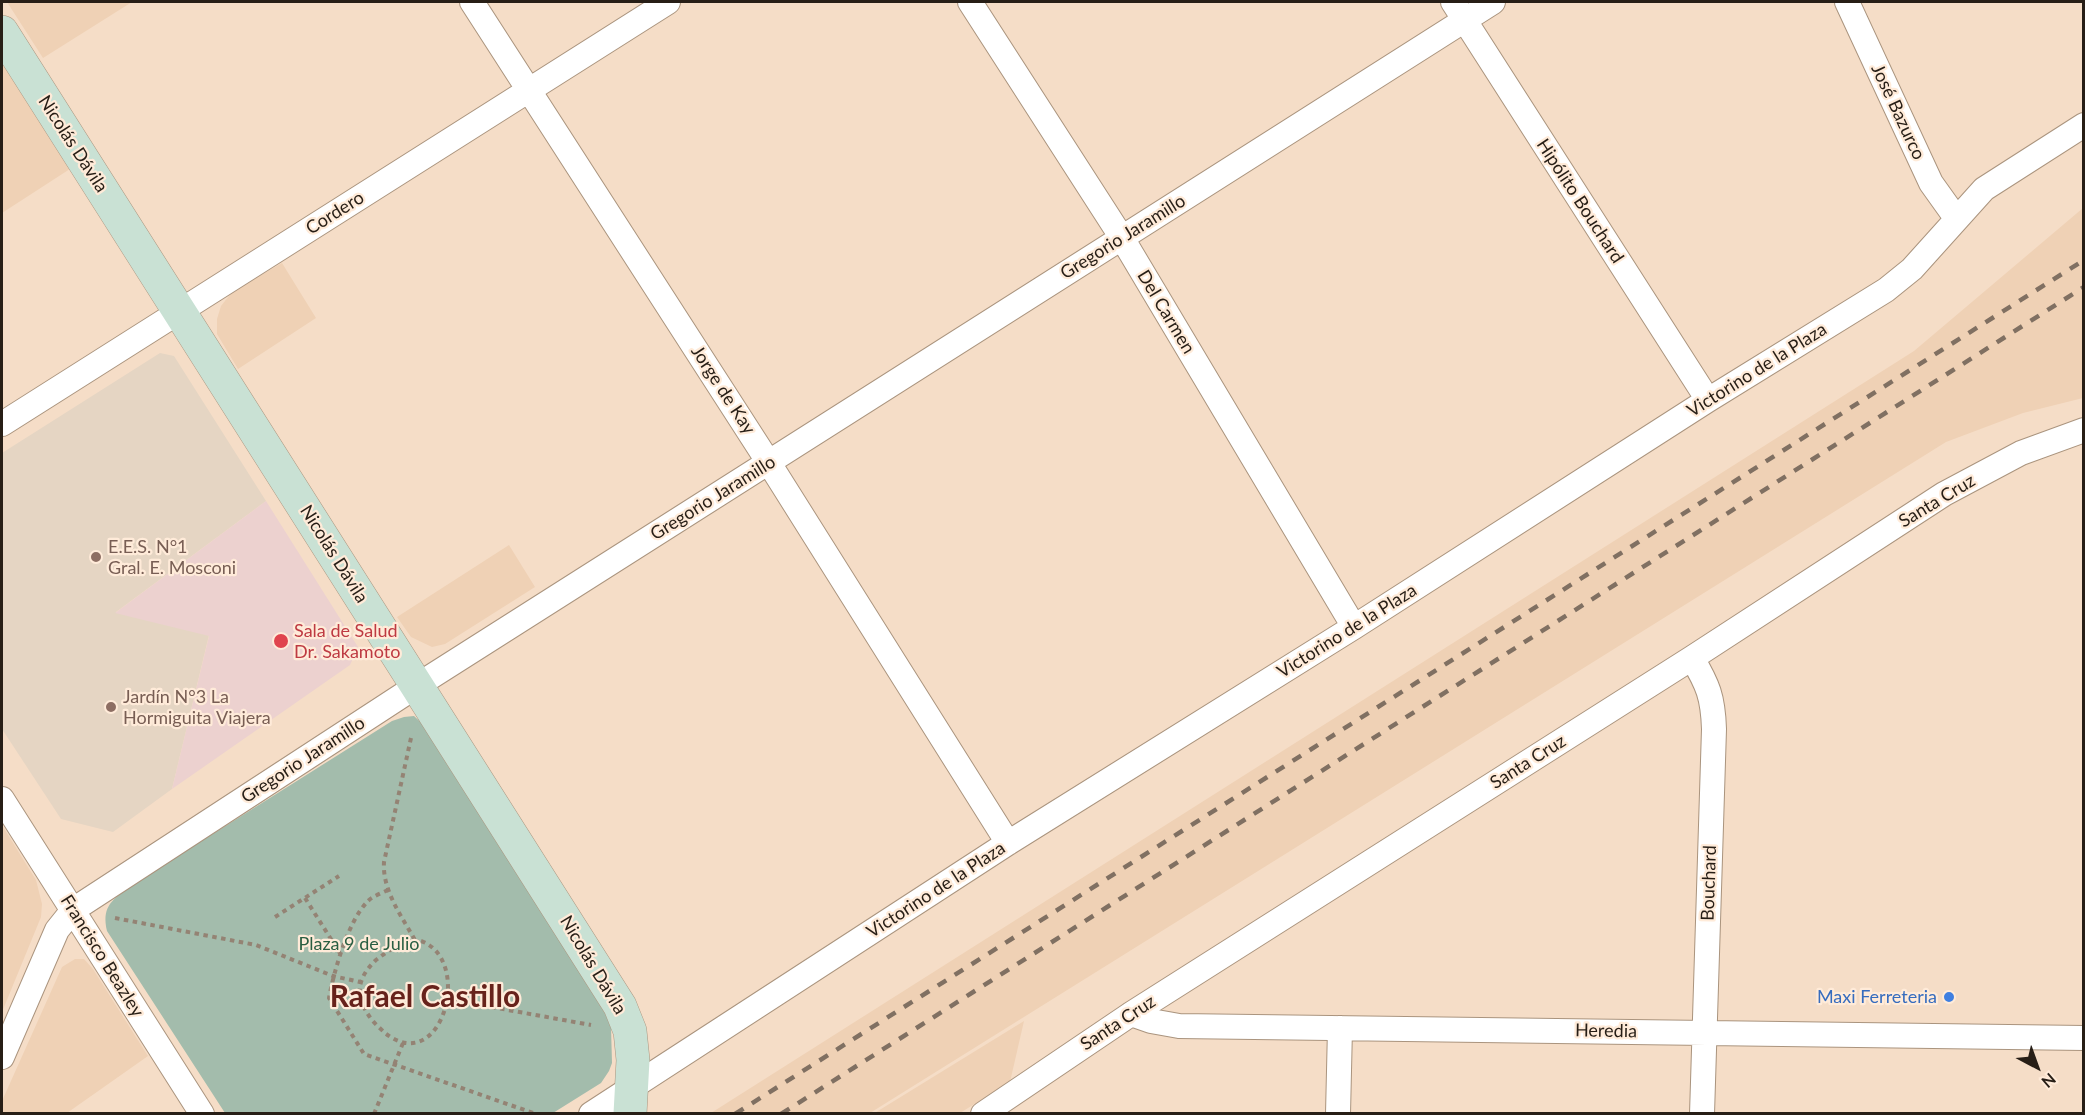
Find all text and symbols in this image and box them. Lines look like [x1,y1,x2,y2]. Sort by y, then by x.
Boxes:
street label: José Bazurco [1866,61,1930,163]
street label: Nicolás Dávila [34,91,112,197]
street label: Hipólito Bouchard [1532,135,1628,267]
street label: Cordero [302,187,368,239]
street label: Gregorio Jaramillo [1057,190,1189,284]
street label: Del Carmen [1133,266,1199,358]
street label: Victorino de la Plaza [1683,318,1831,422]
street label: Jorge de Kay [686,342,760,438]
street label: Gregorio Jaramillo [647,451,779,545]
street label: Santa Cruz [1895,470,1979,532]
street label: Nicolás Dávila [295,501,373,607]
place label: E.E.S. N°1 Gral. E. Mosconi [108,536,236,578]
marker: E.E.S. N°1 Gral. E. Mosconi [89,550,103,564]
street label: Victorino de la Plaza [1273,579,1421,683]
place label: Sala de Salud Dr. Sakamoto [294,620,400,662]
marker: Sala de Salud Dr. Sakamoto [272,632,290,650]
place label: Jardín N°3 La Hormiguita Viajera [123,686,271,728]
marker: Jardín N°3 La Hormiguita Viajera [104,700,118,714]
street label: Gregorio Jaramillo [237,712,369,808]
street label: Santa Cruz [1486,730,1570,794]
street label: Victorino de la Plaza [863,837,1009,943]
street label: Bouchard [1697,845,1721,921]
street label: Francisco Beazley [56,891,148,1021]
street label: Nicolás Dávila [555,912,631,1018]
park label: Plaza 9 de Julio [298,933,420,955]
district label: Rafael Castillo [330,979,520,1015]
place label: Maxi Ferreteria [1817,986,1937,1008]
marker: Maxi Ferreteria [1942,990,1956,1004]
street label: Santa Cruz [1076,991,1160,1055]
street label: Heredia [1575,1020,1637,1042]
north arrow [2007,1037,2067,1097]
text: N [2038,1070,2060,1092]

